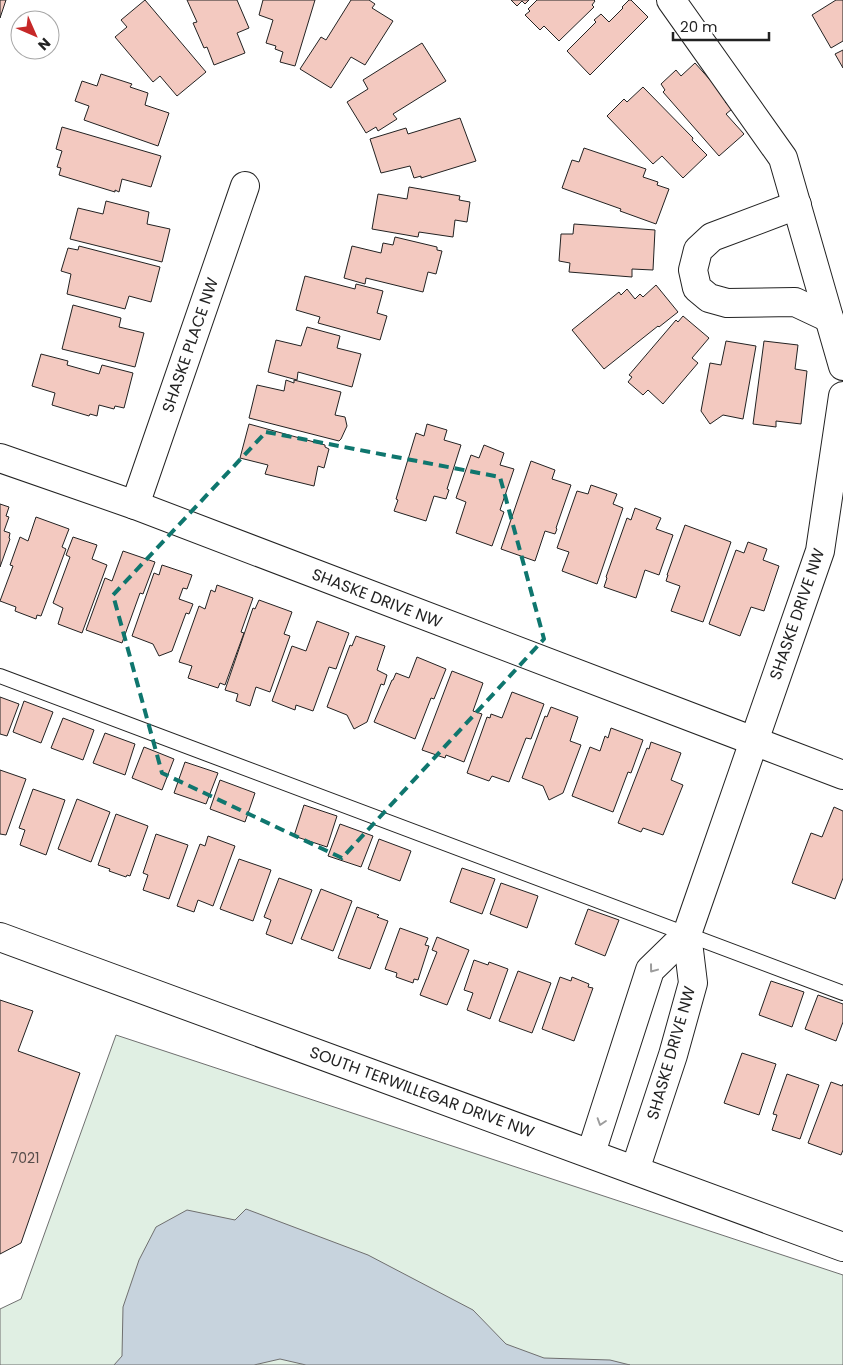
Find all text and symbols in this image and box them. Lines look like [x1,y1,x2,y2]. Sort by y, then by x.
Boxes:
north arrow [10,10,60,60]
scale bar [673,10,769,42]
text: 20 m [680,16,718,37]
text: N [33,33,55,55]
street label: SHASKE PLACE NW [156,274,224,416]
street label: SHASKE DRIVE NW [764,545,830,683]
street label: SHASKE DRIVE NW [309,563,446,634]
one-way arrow [650,963,659,973]
street label: SHASKE DRIVE NW [641,983,701,1122]
street label: SOUTH TERWILLEGAR DRIVE NW [307,1041,538,1144]
one-way arrow [596,1117,606,1126]
house number: 7021 [11,1148,39,1168]

